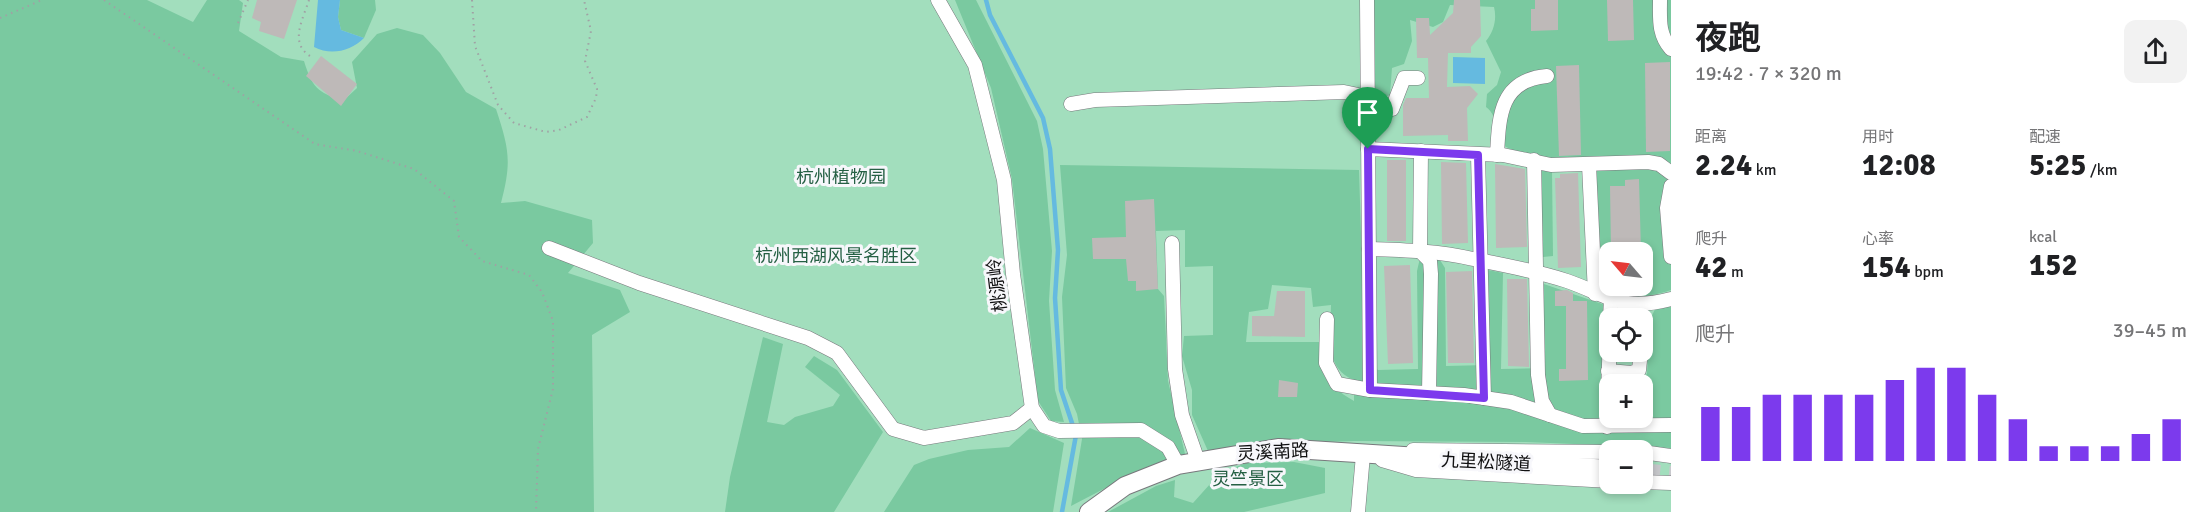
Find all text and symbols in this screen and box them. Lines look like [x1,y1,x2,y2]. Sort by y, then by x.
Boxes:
text: 夜跑 [1695,18,1761,59]
button: share [2124,20,2187,83]
text: 19:42 · 7 × 320 m [1695,61,1842,86]
pin [1342,87,1393,149]
icon: arrive [1351,96,1384,129]
text: 距离 [1695,127,1727,147]
text: 用时 [1862,127,1894,147]
text: 配速 [2029,127,2061,147]
text: 2.24 [1695,147,1752,184]
text: 12:08 [1862,147,1936,184]
text: 5:25 [2029,147,2086,184]
text: km [1752,160,1777,180]
text: /km [2086,160,2118,180]
park label: 杭州植物园 [796,166,886,188]
text: kcal [2029,227,2057,247]
text: 爬升 [1695,229,1727,249]
text: 心率 [1862,229,1894,249]
north arrow [1599,242,1653,296]
map controls [1599,242,1653,494]
park label: 杭州西湖风景名胜区 [755,245,917,267]
text: 152 [2029,247,2078,284]
text: 42 [1695,249,1727,286]
text: 154 [1862,249,1911,286]
street label: 桃源岭 [983,257,1011,313]
text: m [1727,262,1744,282]
text: bpm [1911,262,1944,282]
button: locate [1599,308,1653,362]
text: 39–45 m [2113,318,2187,343]
text: 爬升 [1695,322,1735,347]
button: + [1599,374,1653,428]
street label: 灵溪南路 [1236,439,1310,465]
button: − [1599,440,1653,494]
street label: 九里松隧道 [1440,449,1532,475]
park label: 灵竺景区 [1212,468,1284,490]

